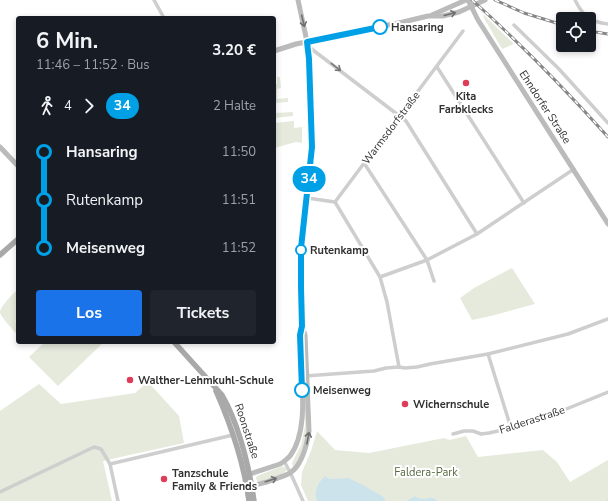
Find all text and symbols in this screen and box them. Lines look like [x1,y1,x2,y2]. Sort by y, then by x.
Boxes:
one-way arrow [443,10,456,17]
map controls [556,12,596,52]
button: locate [556,12,596,52]
one-way arrow [299,14,307,27]
marker: Hansaring [372,19,388,35]
place label: Hansaring [391,20,444,35]
text: 6 Min. [36,26,98,56]
text: 3.20 € [212,40,256,60]
text: 11:46 – 11:52 · Bus [36,56,150,74]
one-way arrow [331,63,342,72]
street label: Ehndorfer Straße [516,67,574,147]
marker: Kita Farbklecks [461,78,471,88]
street label: Warmsdorfstraße [359,88,423,168]
place label: Kita Farbklecks [439,89,493,117]
icon: walk [36,95,58,117]
icon: forward [78,95,100,117]
text: 34 [114,96,131,115]
text: 4 [64,97,72,115]
text: 2 Halte [213,97,256,115]
text: Hansaring [66,142,138,162]
text: 11:50 [222,143,256,161]
line badge: 34 [291,166,327,192]
text: 34 [301,169,317,188]
text: Rutenkamp [66,190,143,210]
text: 11:51 [222,191,256,209]
text: Meisenweg [66,238,145,258]
text: 11:52 [222,239,256,257]
place label: Rutenkamp [310,243,369,258]
marker: Rutenkamp [295,244,307,256]
button: Los [36,290,142,336]
button: Tickets [150,290,256,336]
place label: Walther-Lehmkuhl-Schule [138,373,274,388]
marker: Walther-Lehmkuhl-Schule [125,375,135,385]
marker: Meisenweg [294,382,310,398]
place label: Meisenweg [313,383,371,398]
place label: Wichernschule [413,397,489,412]
marker: Wichernschule [400,399,410,409]
street label: Roonstraße [231,402,263,461]
street label: Falderastraße [497,402,567,438]
one-way arrow [304,432,312,445]
park label: Faldera-Park [394,465,458,480]
place label: Tanzschule Family & Friends [172,466,257,494]
marker: Tanzschule Family & Friends [159,474,169,484]
one-way arrow [265,476,278,483]

